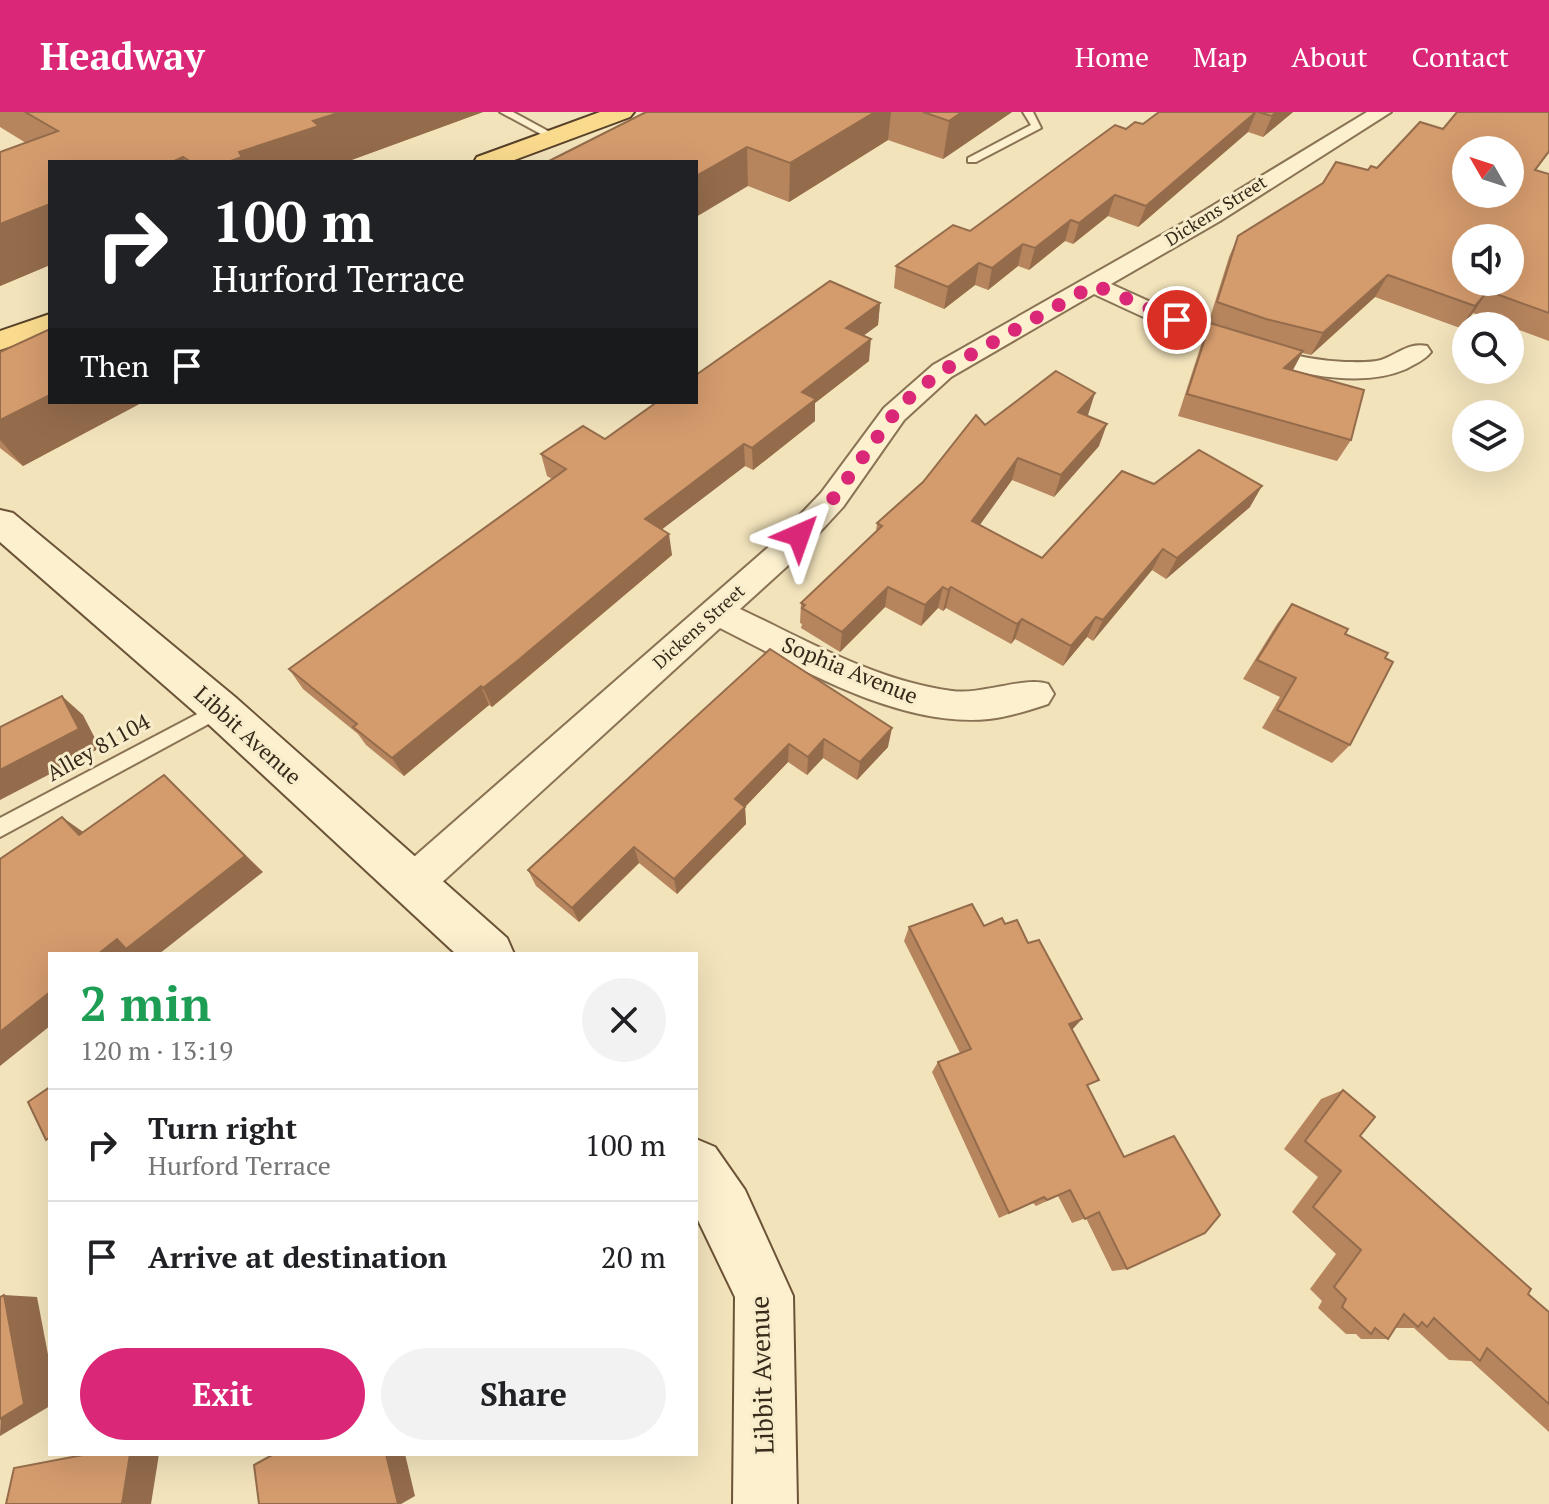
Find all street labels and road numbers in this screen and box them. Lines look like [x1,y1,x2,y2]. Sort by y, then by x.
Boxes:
street label: Dickens Street [1160,169,1271,251]
street label: Dickens Street [647,578,750,674]
street label: Sophia Avenue [778,629,922,710]
street label: Libbit Avenue [189,679,308,790]
street label: Alley 81104 [41,706,155,787]
street label: Libbit Avenue [741,1295,781,1455]

